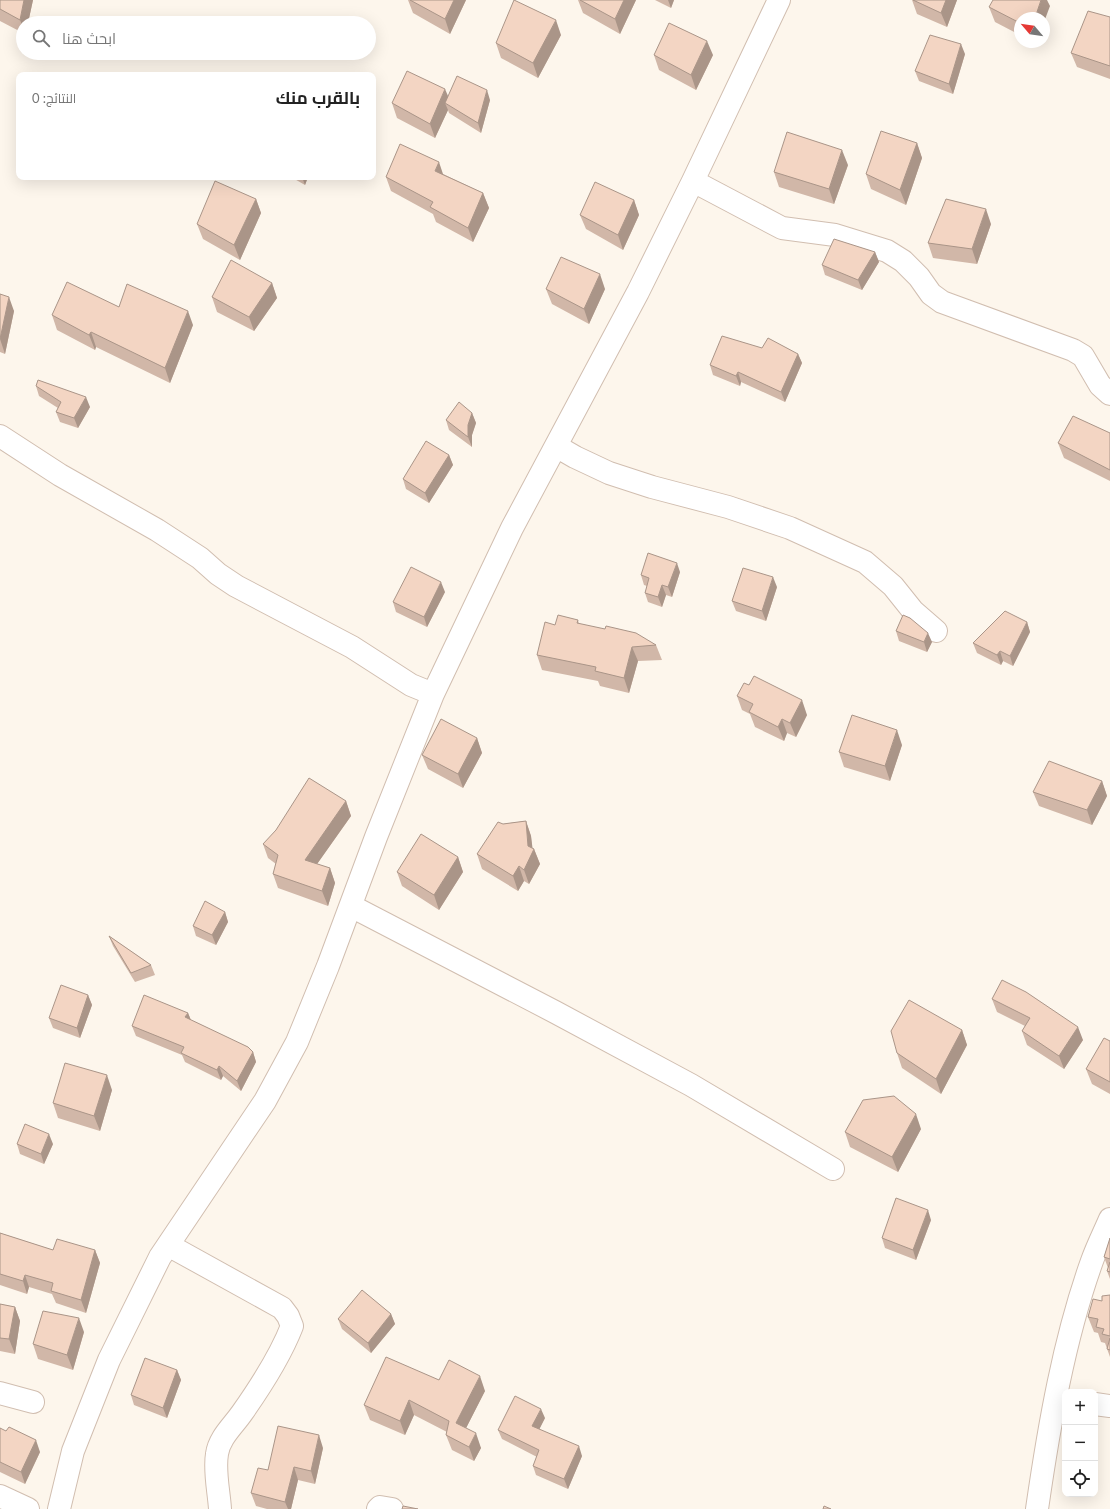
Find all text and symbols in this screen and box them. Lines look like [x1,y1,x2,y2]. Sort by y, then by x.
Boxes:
north arrow [1014,12,1050,48]
search box [16,16,376,60]
icon: search [30,27,52,49]
text: ابحث هنا [62,29,116,47]
text: بالقرب منك [276,87,360,108]
text: النتائج: 0 [32,90,76,106]
map controls [1062,1389,1098,1497]
button: + [1062,1389,1098,1425]
button: − [1062,1425,1098,1461]
button: locate [1062,1461,1098,1497]

